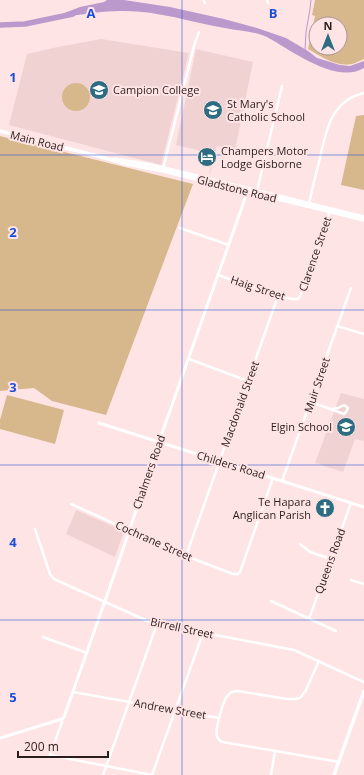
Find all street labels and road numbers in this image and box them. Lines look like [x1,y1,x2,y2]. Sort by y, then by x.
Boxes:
street label: Main Road [9,127,65,154]
street label: Gladstone Road [196,171,278,206]
street label: Clarence Street [295,214,334,293]
street label: Haig Street [229,272,287,303]
street label: Muir Street [300,355,333,414]
street label: Macdonald Street [217,359,262,449]
street label: Chalmers Road [129,433,168,511]
street label: Childers Road [195,447,267,482]
street label: Cochrane Street [113,517,195,564]
street label: Queens Road [311,526,348,596]
street label: Birrell Street [149,614,215,642]
street label: Andrew Street [133,695,208,722]

